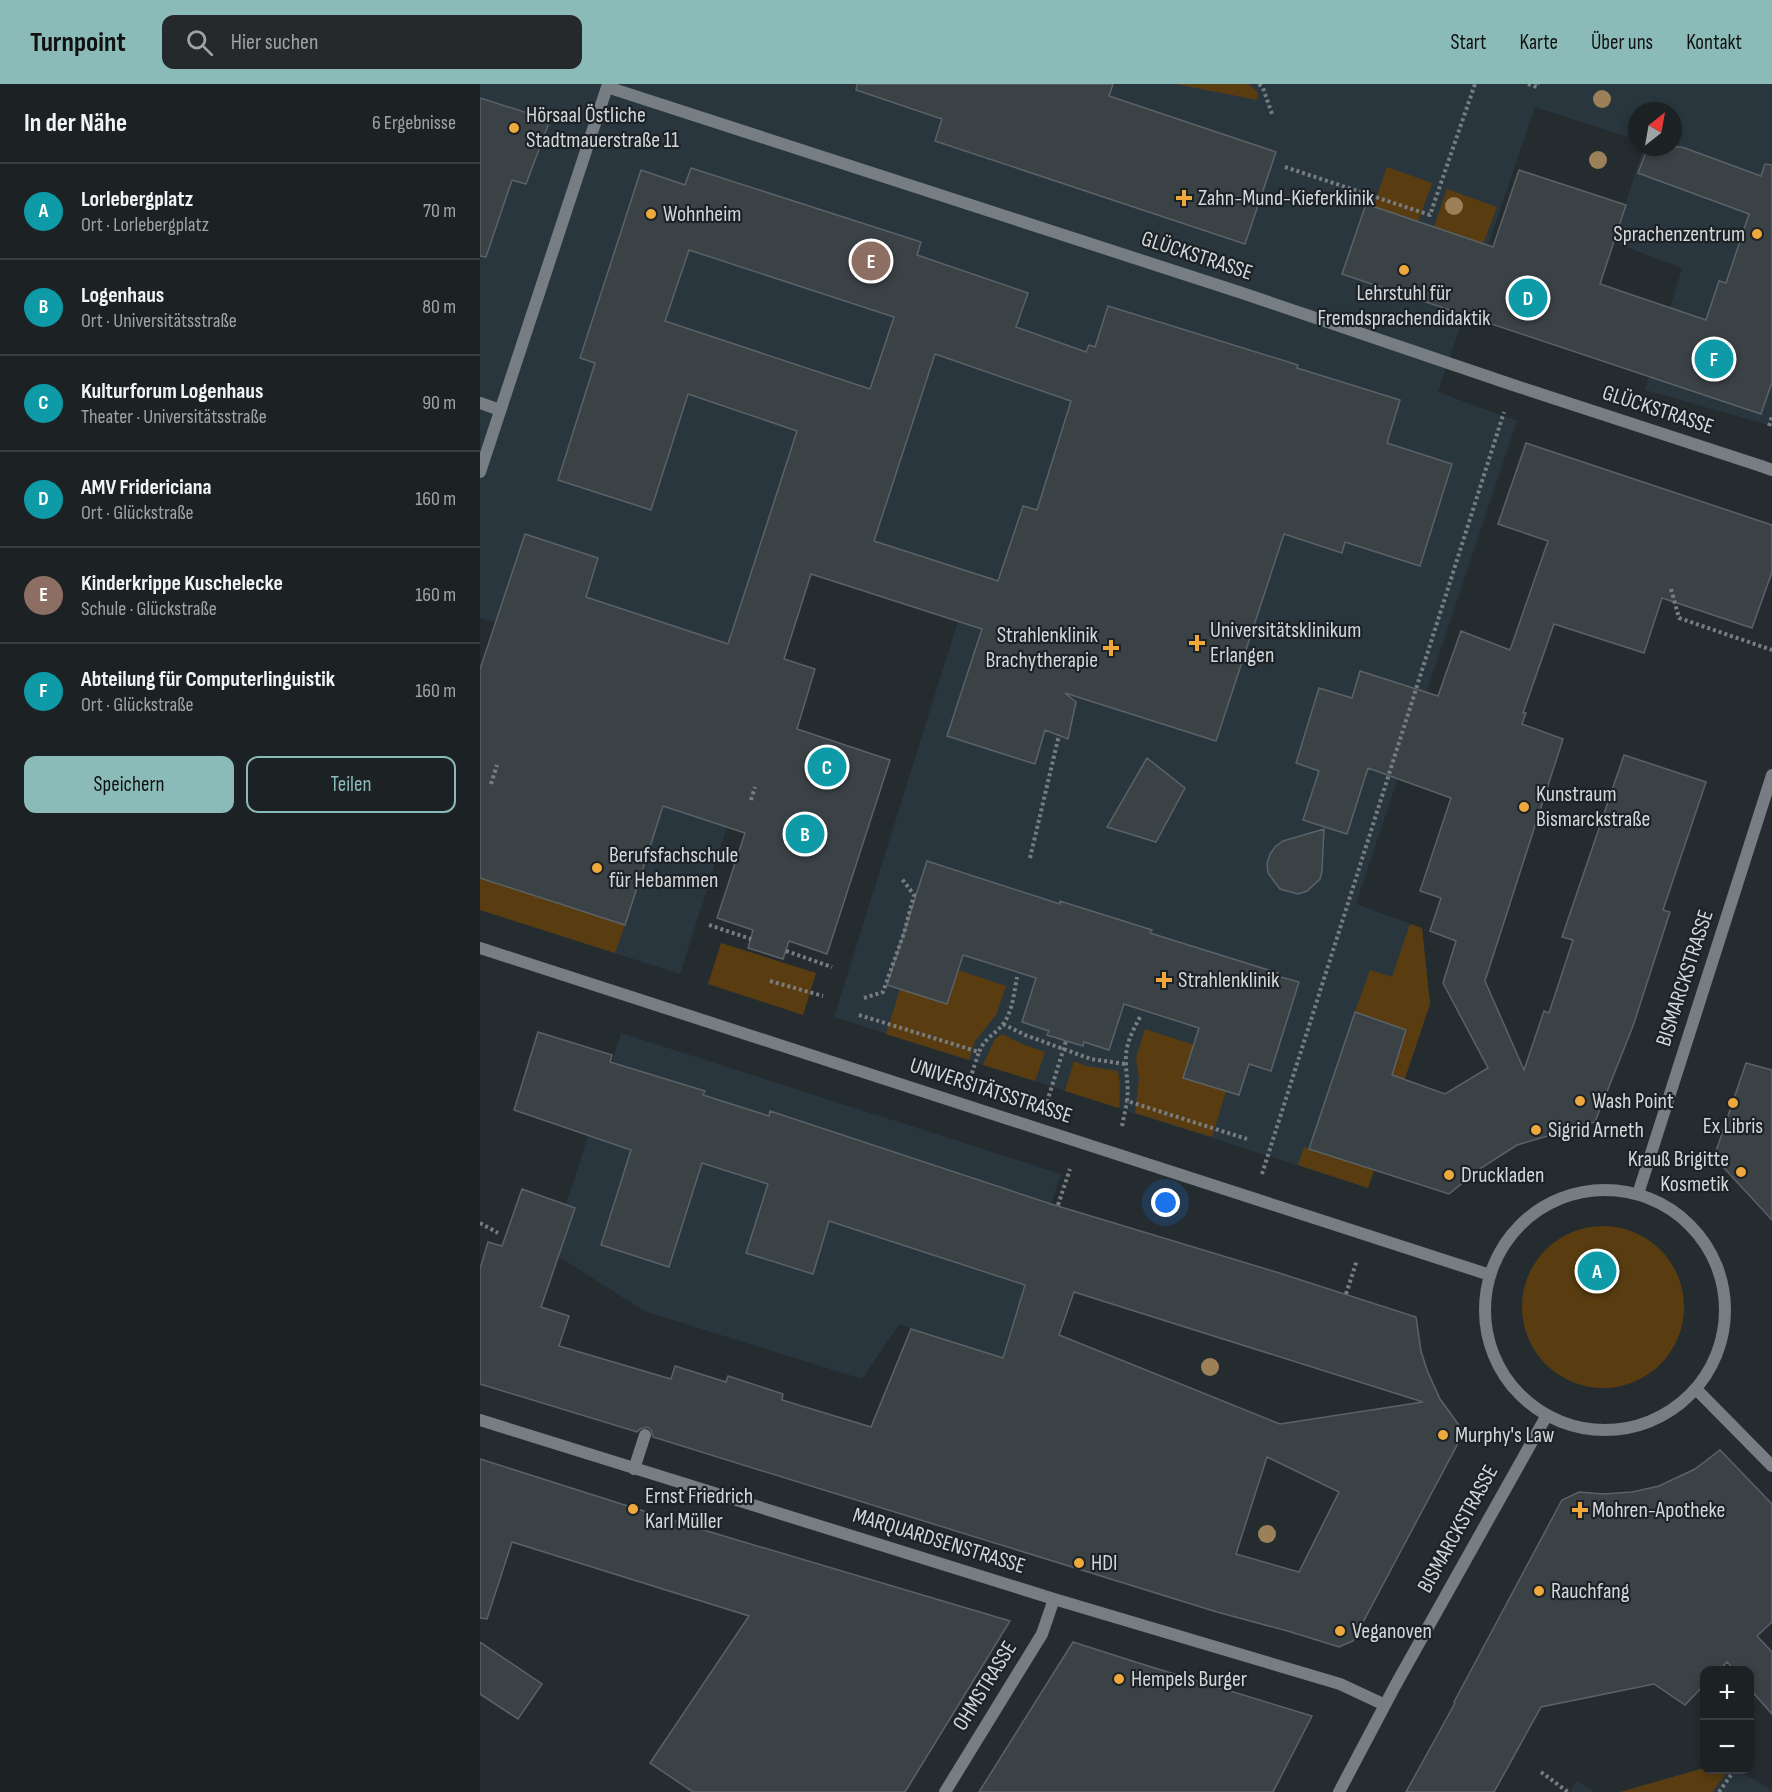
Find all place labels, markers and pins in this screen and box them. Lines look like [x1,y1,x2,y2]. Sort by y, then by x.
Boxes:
place label: Hörsaal Östliche Stadtmauerstraße 11 [526,102,679,154]
marker: Hörsaal Östliche Stadtmauerstraße 11 [507,121,521,135]
place label: Zahn-Mund-Kieferklinik [1198,185,1375,212]
marker: Zahn-Mund-Kieferklinik [1175,189,1193,207]
place label: Wohnheim [663,201,741,228]
marker: Wohnheim [644,207,658,221]
place label: Sprachenzentrum [1613,221,1745,248]
marker: Sprachenzentrum [1750,227,1764,241]
pin: E [852,238,890,284]
marker: Lehrstuhl für Fremdsprachendidaktik [1397,263,1411,277]
pin: D [1508,276,1548,320]
place label: Lehrstuhl für Fremdsprachendidaktik [1318,280,1491,332]
pin: F [1694,336,1734,382]
place label: Universitätsklinikum Erlangen [1210,617,1361,669]
place label: Strahlenklinik Brachytherapie [986,622,1099,674]
marker: Universitätsklinikum Erlangen [1188,634,1206,652]
marker: Strahlenklinik Brachytherapie [1102,639,1120,657]
pin: C [808,744,846,790]
place label: Kunstraum Bismarckstraße [1536,781,1650,833]
marker: Kunstraum Bismarckstraße [1517,800,1531,814]
pin: B [786,812,824,856]
place label: Berufsfachschule für Hebammen [609,842,738,894]
marker: Berufsfachschule für Hebammen [590,861,604,875]
place label: Strahlenklinik [1178,967,1280,994]
marker: Strahlenklinik [1155,971,1173,989]
place label: Wash Point [1592,1088,1674,1115]
marker: Wash Point [1573,1094,1587,1108]
marker: Ex Libris [1726,1096,1740,1110]
place label: Ex Libris [1703,1113,1763,1140]
place label: Sigrid Arneth [1548,1117,1644,1144]
marker: Sigrid Arneth [1529,1123,1543,1137]
place label: Krauß Brigitte Kosmetik [1628,1146,1730,1198]
place label: Druckladen [1461,1162,1545,1189]
marker: Krauß Brigitte Kosmetik [1734,1165,1748,1179]
marker: Druckladen [1442,1168,1456,1182]
pin: A [1578,1248,1616,1294]
place label: Murphy's Law [1455,1422,1554,1449]
marker: Murphy's Law [1436,1428,1450,1442]
place label: Ernst Friedrich Karl Müller [645,1483,753,1535]
place label: Mohren-Apotheke [1592,1497,1725,1524]
marker: Ernst Friedrich Karl Müller [626,1502,640,1516]
marker: Mohren-Apotheke [1573,1503,1587,1517]
place label: HDI [1091,1550,1117,1577]
marker: HDI [1072,1556,1086,1570]
place label: Rauchfang [1551,1578,1630,1605]
marker: Rauchfang [1532,1584,1546,1598]
place label: Veganoven [1352,1618,1432,1645]
marker: Veganoven [1333,1624,1347,1638]
place label: Hempels Burger [1131,1666,1247,1693]
marker: Hempels Burger [1112,1672,1126,1686]

